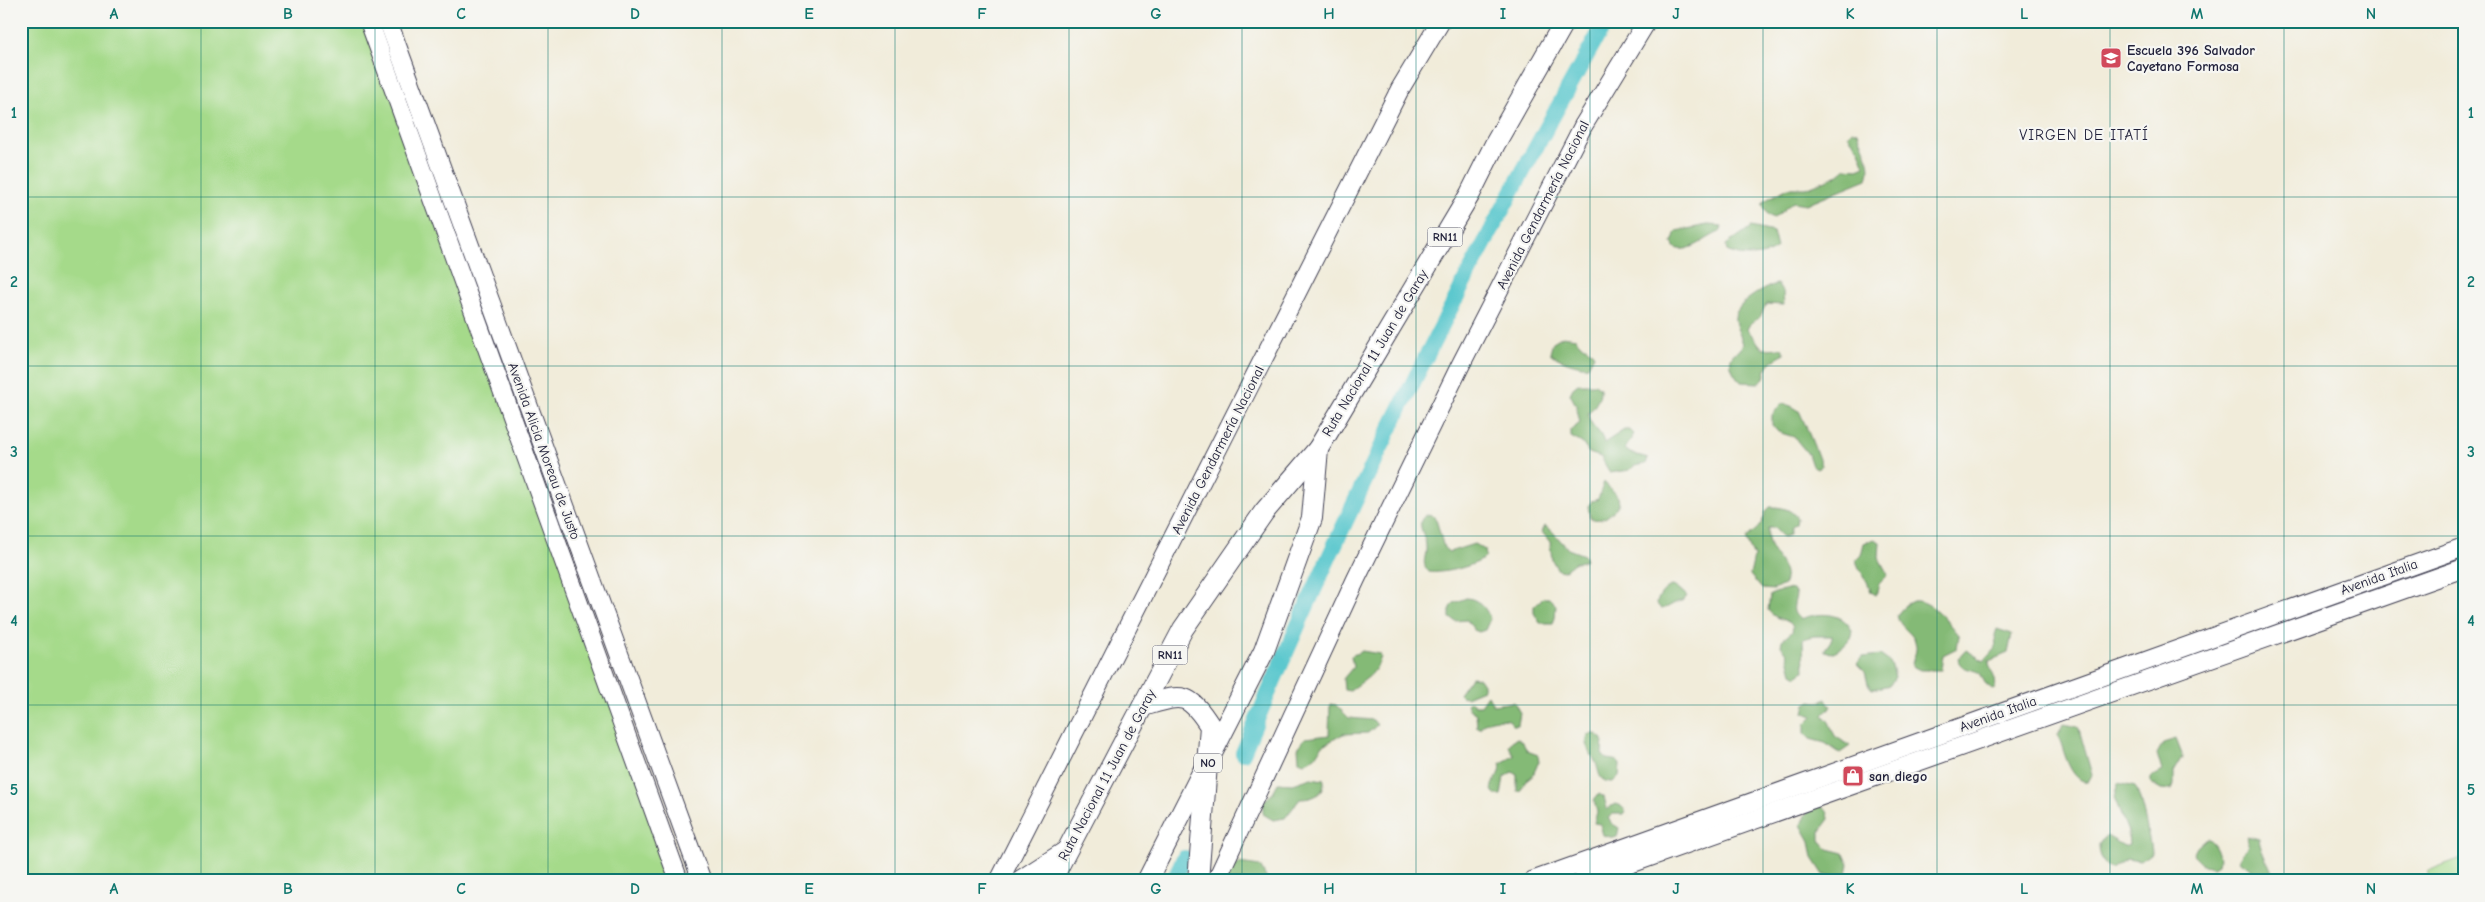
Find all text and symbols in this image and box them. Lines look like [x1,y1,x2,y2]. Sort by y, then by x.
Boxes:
text: A [110,5,119,23]
text: B [283,5,293,23]
text: C [456,5,466,23]
text: D [630,5,640,23]
text: E [804,5,814,23]
text: F [977,5,987,23]
text: G [1150,5,1162,23]
text: H [1323,5,1335,23]
text: I [1500,5,1506,23]
text: J [1672,5,1680,23]
text: K [1845,5,1855,23]
text: L [2020,5,2028,23]
text: M [2191,5,2204,23]
text: N [2366,5,2376,23]
place label: Escuela 396 Salvador Cayetano Formosa [2127,42,2255,75]
school or university icon: Escuela 396 Salvador Cayetano Formosa [2099,46,2123,70]
text: 1 [11,104,17,122]
text: 1 [2468,104,2474,122]
street label: Avenida Gendarmería Nacional [1493,118,1593,292]
district label: VIRGEN DE ITATÍ [2019,125,2149,144]
road number: RN11 [1428,228,1462,246]
street label: Ruta Nacional 11 Juan de Garay [1318,266,1432,439]
text: 2 [10,273,18,291]
text: 2 [2467,273,2475,291]
street label: Avenida Alicia Moreau de Justo [504,360,584,542]
street label: Avenida Gendarmería Nacional [1168,363,1268,537]
text: 3 [10,443,18,461]
text: 3 [2467,443,2475,461]
street label: Avenida Italia [2338,555,2420,599]
text: 4 [10,612,18,630]
text: 4 [2467,612,2475,630]
road number: RN11 [1152,646,1188,664]
street label: Ruta Nacional 11 Juan de Garay [1055,686,1160,864]
street label: Avenida Italia [1957,692,2039,736]
road number: NO [1194,754,1222,772]
shop icon: san diego [1841,764,1865,788]
place label: san diego [1869,768,1927,785]
text: 5 [10,781,18,799]
text: 5 [2467,781,2475,799]
text: A [110,880,119,898]
text: B [283,880,293,898]
text: C [456,880,466,898]
text: D [630,880,640,898]
text: E [804,880,814,898]
text: F [977,880,987,898]
text: G [1150,880,1162,898]
text: H [1323,880,1335,898]
text: I [1500,880,1506,898]
text: J [1672,880,1680,898]
text: K [1845,880,1855,898]
text: L [2020,880,2028,898]
text: M [2191,880,2204,898]
text: N [2366,880,2376,898]

